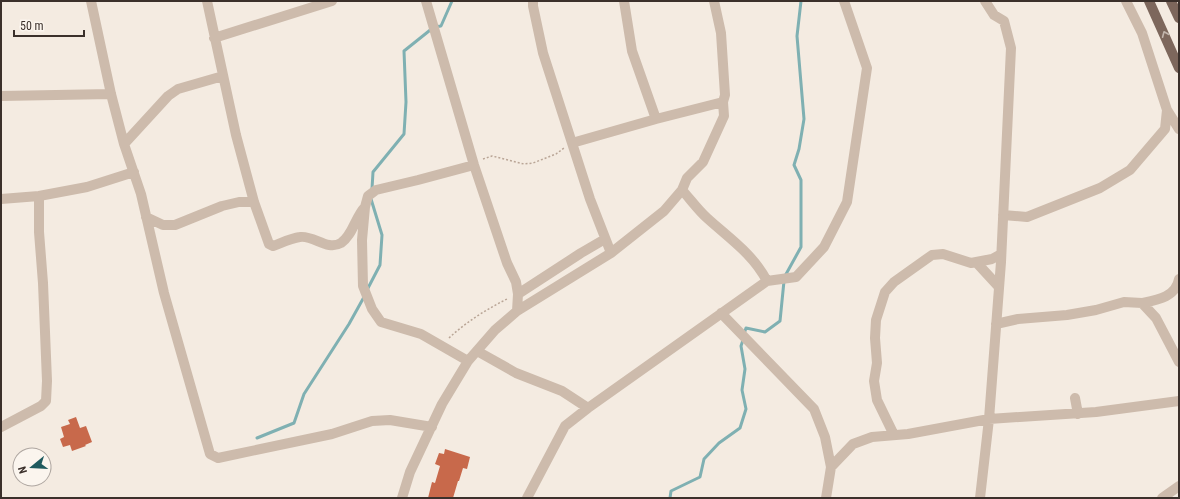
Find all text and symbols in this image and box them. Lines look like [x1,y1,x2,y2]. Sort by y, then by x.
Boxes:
scale bar [14,12,84,38]
text: 50 m [20,19,44,33]
one-way arrow [1161,31,1169,38]
north arrow [12,447,52,487]
text: N [16,464,30,475]

